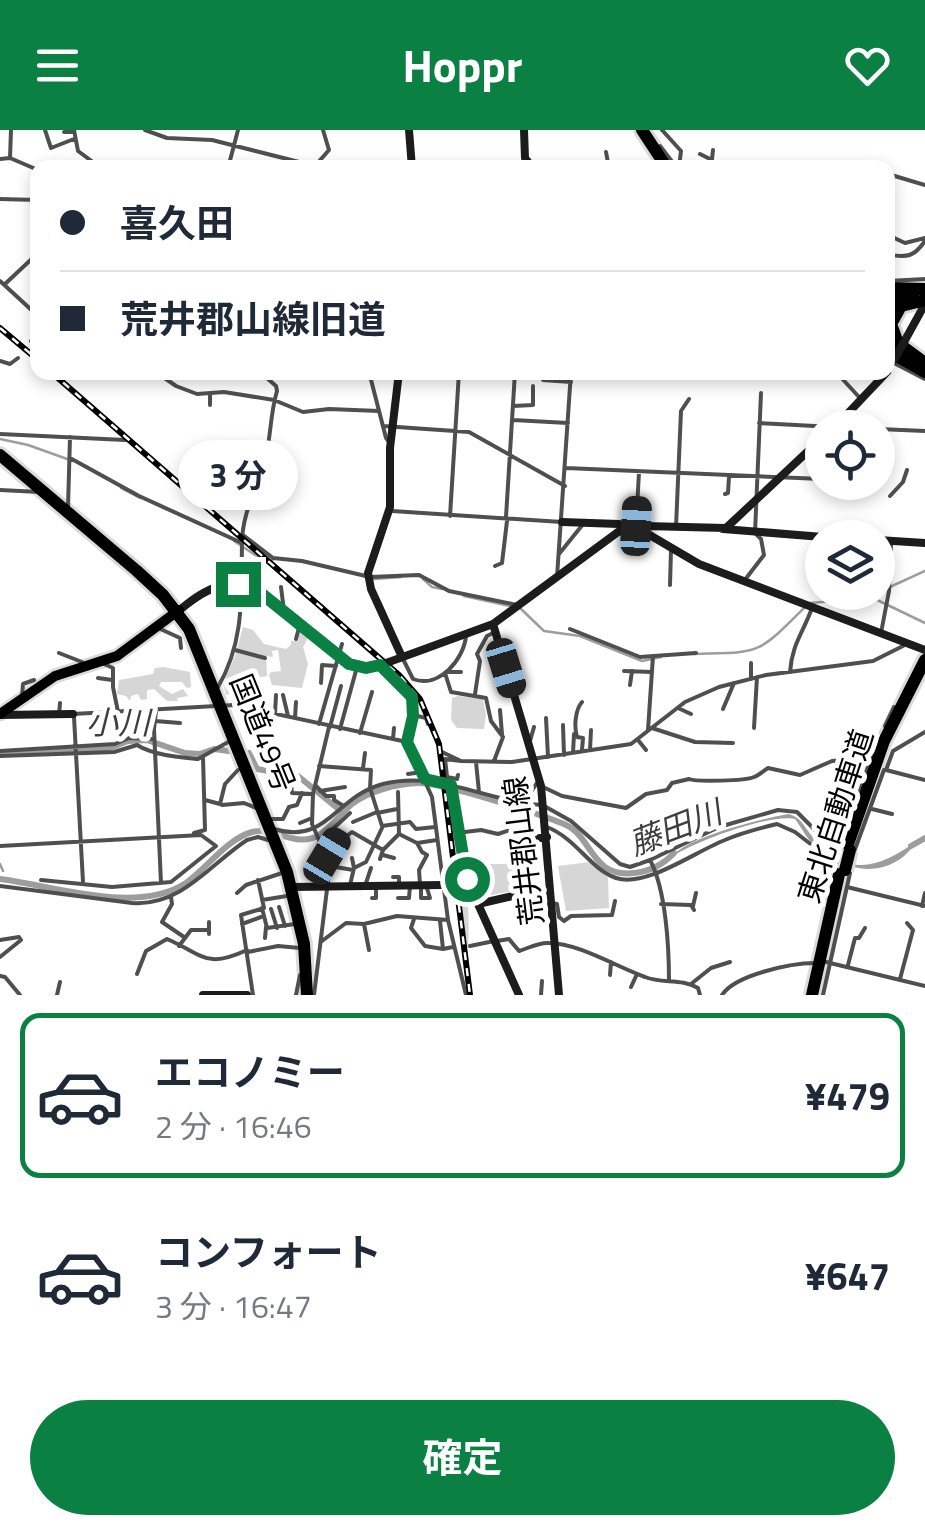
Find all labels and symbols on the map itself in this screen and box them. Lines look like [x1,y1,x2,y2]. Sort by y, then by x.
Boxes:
callout: 3 分 [178,439,298,509]
car [619,495,653,557]
route end [216,562,261,607]
car [483,635,529,701]
street label: 国道49号 [219,667,307,799]
water label: 小川 [86,698,153,746]
street label: 東北自動車道 [785,723,885,909]
street label: 荒井郡山線 [491,774,555,928]
water label: 藤田川 [622,786,731,867]
car [299,823,355,889]
route start [445,857,490,902]

